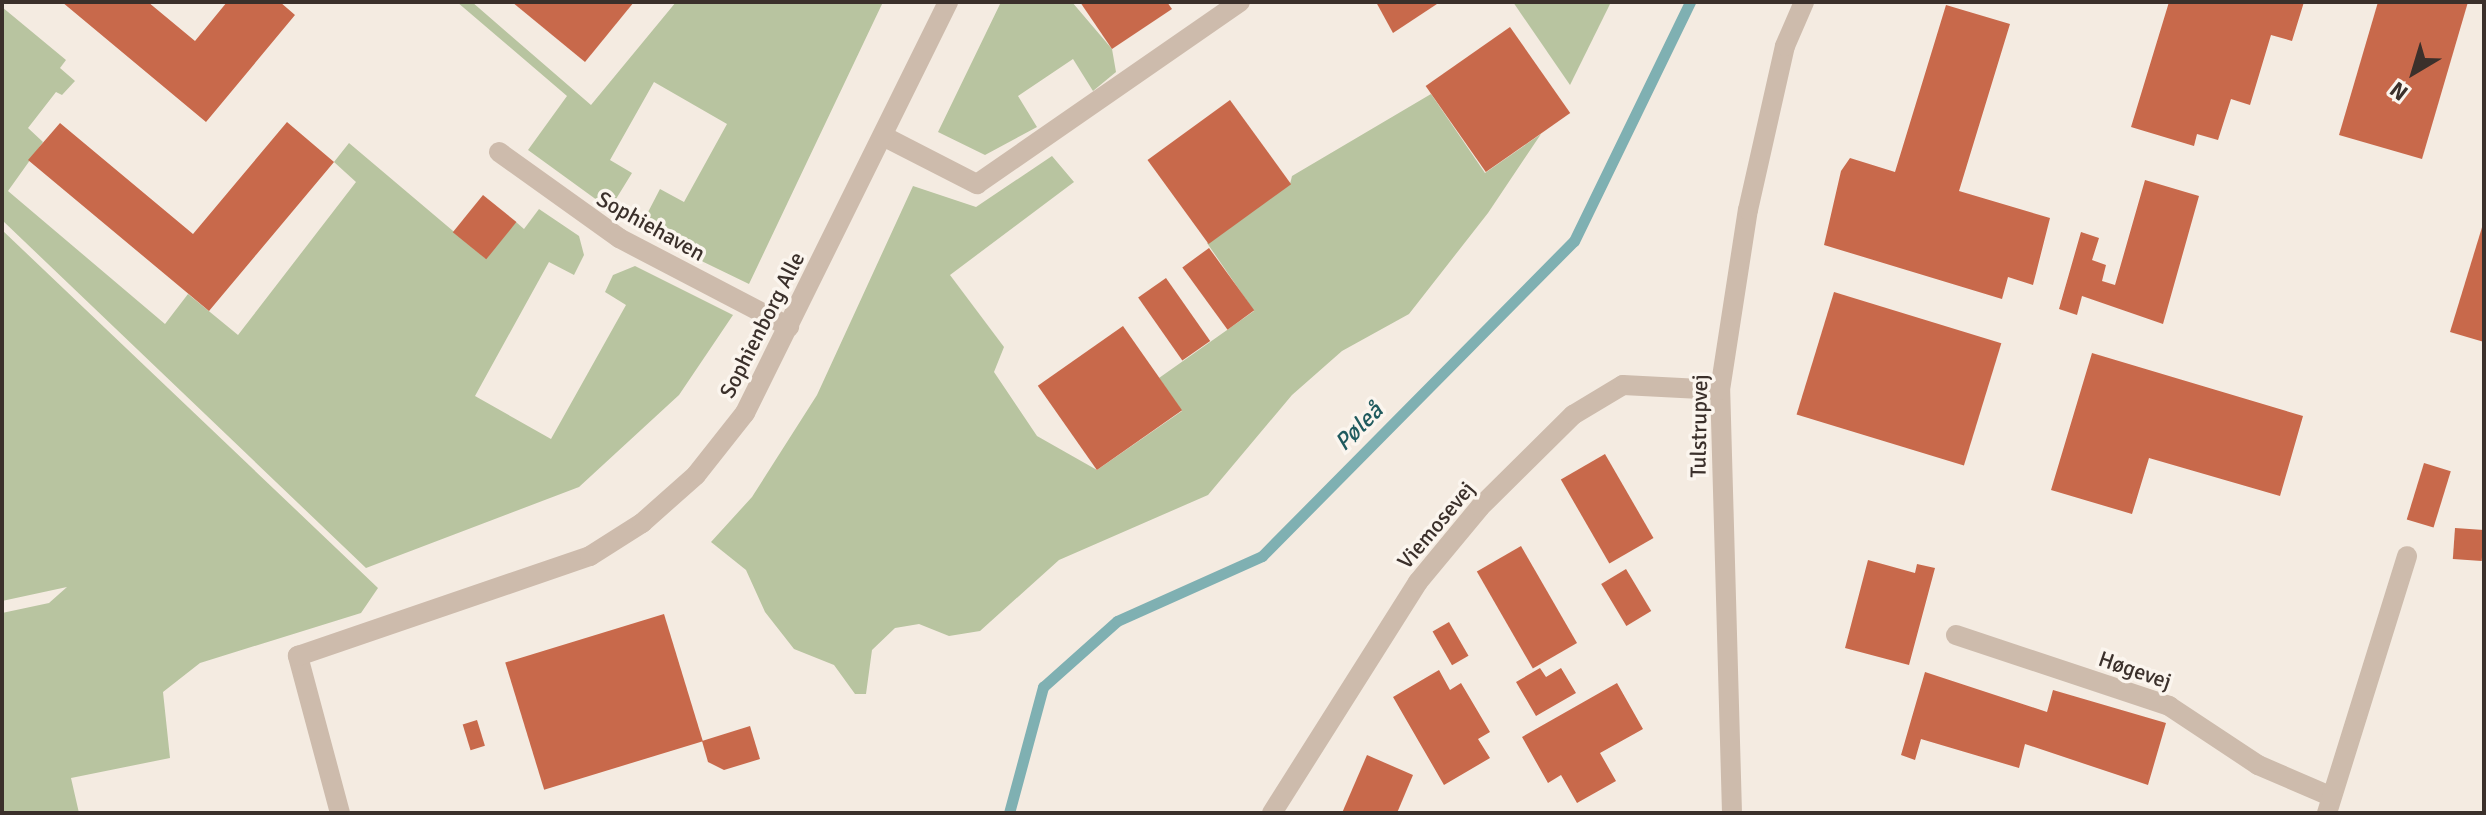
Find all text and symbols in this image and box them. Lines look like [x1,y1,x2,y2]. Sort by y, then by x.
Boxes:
north arrow [2374,32,2454,112]
text: N [2385,76,2413,107]
street label: Sophiehaven [592,185,710,267]
street label: Sophienborg Alle [714,248,810,402]
street label: Tulstrupvej [1685,374,1713,478]
water label: Pøleå [1329,397,1389,457]
street label: Viemosevej [1392,476,1480,574]
street label: Høgevej [2095,645,2175,695]

